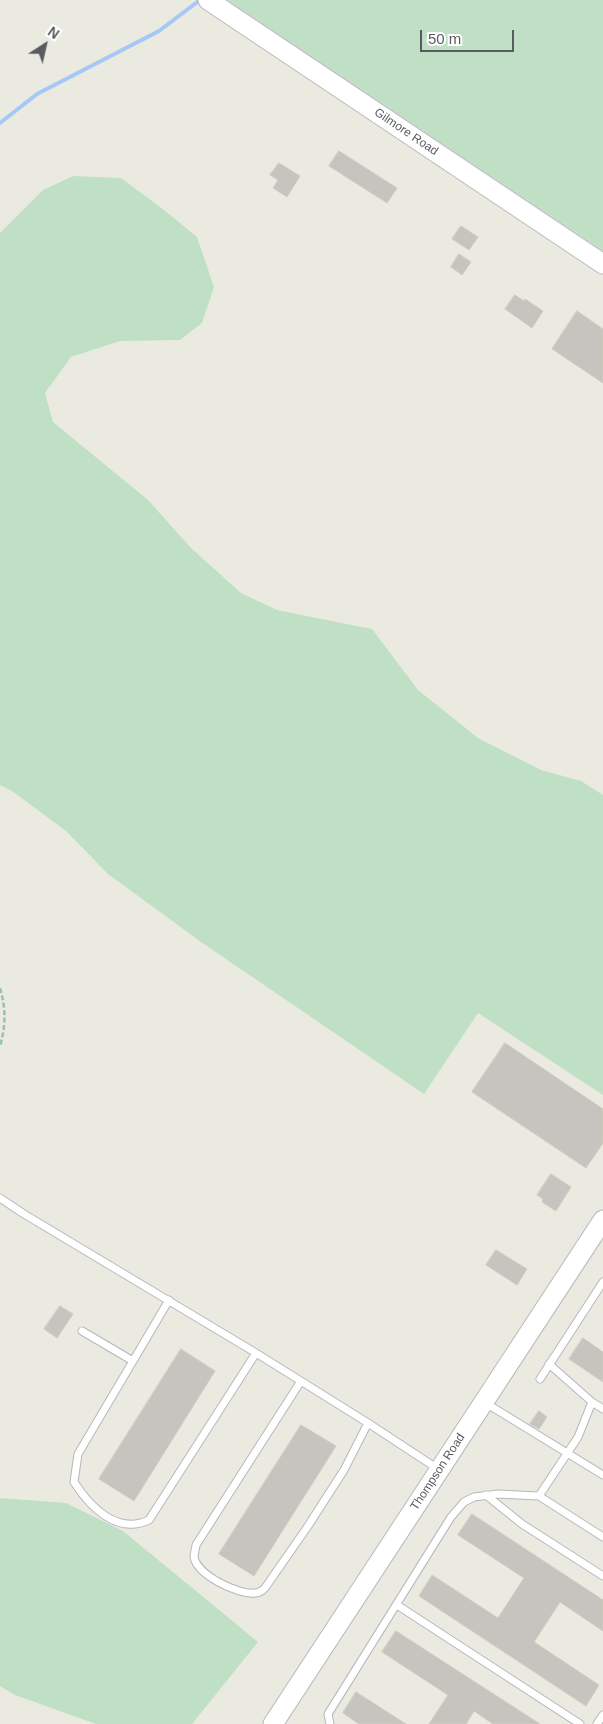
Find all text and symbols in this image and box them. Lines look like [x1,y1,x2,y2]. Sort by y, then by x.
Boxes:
north arrow [20,20,70,70]
scale bar [423,20,517,52]
text: N [45,23,62,42]
text: 50 m [428,30,461,47]
street label: Gilmore Road [371,105,441,159]
street label: Thompson Road [408,1431,468,1513]

